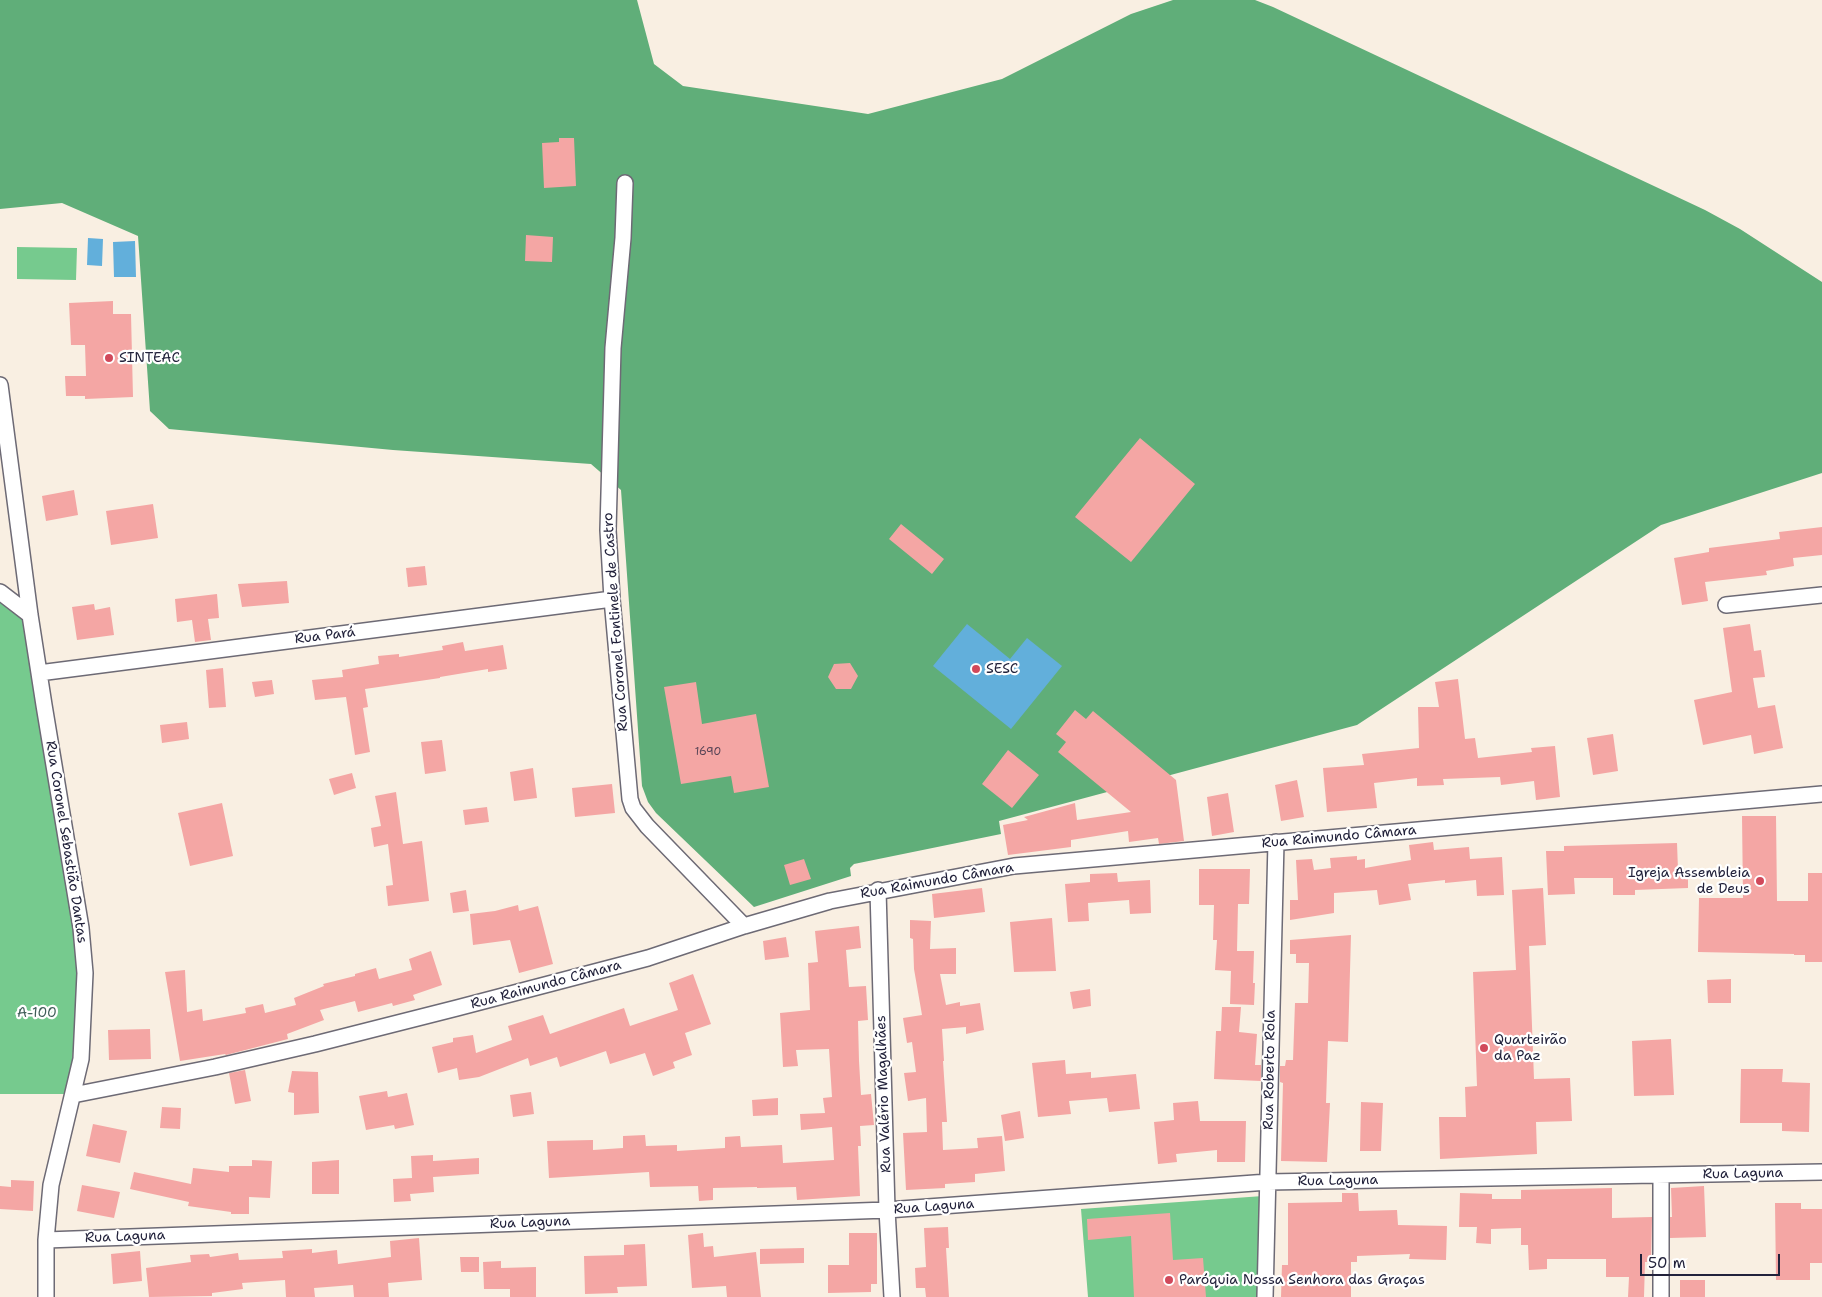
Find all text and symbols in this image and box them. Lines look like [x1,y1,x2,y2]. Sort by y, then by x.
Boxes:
place label: SINTEAC [119,350,180,366]
marker: SINTEAC [103,352,115,364]
street label: Rua Coronel Fontinele de Castro [600,512,632,732]
street label: Rua Pará [294,624,356,648]
place label: SESC [986,661,1018,677]
marker: SESC [970,663,982,675]
street label: Rua Coronel Sebastião Dantas [42,740,90,944]
house number: 1690 [695,745,721,759]
street label: Rua Raimundo Câmara [1261,822,1417,852]
street label: Rua Raimundo Câmara [859,859,1015,903]
place label: Igreja Assembleia de Deus [1628,865,1750,898]
marker: Igreja Assembleia de Deus [1754,875,1766,887]
street label: Rua Raimundo Câmara [469,957,623,1013]
park label: A-100 [17,1005,57,1021]
street label: Rua Roberto Rola [1261,1010,1279,1130]
street label: Rua Valério Magalhães [873,1015,895,1173]
place label: Quarteirão da Paz [1494,1032,1567,1064]
marker: Quarteirão da Paz [1478,1042,1490,1054]
street label: Rua Laguna [1703,1165,1783,1183]
street label: Rua Laguna [1298,1172,1378,1190]
street label: Rua Laguna [893,1196,975,1218]
street label: Rua Laguna [489,1213,571,1233]
street label: Rua Laguna [84,1227,166,1247]
scale bar [1642,1244,1782,1276]
text: 50 m [1648,1253,1686,1273]
place label: Paróquia Nossa Senhora das Graças [1179,1272,1425,1288]
marker: Paróquia Nossa Senhora das Graças [1163,1274,1175,1286]

